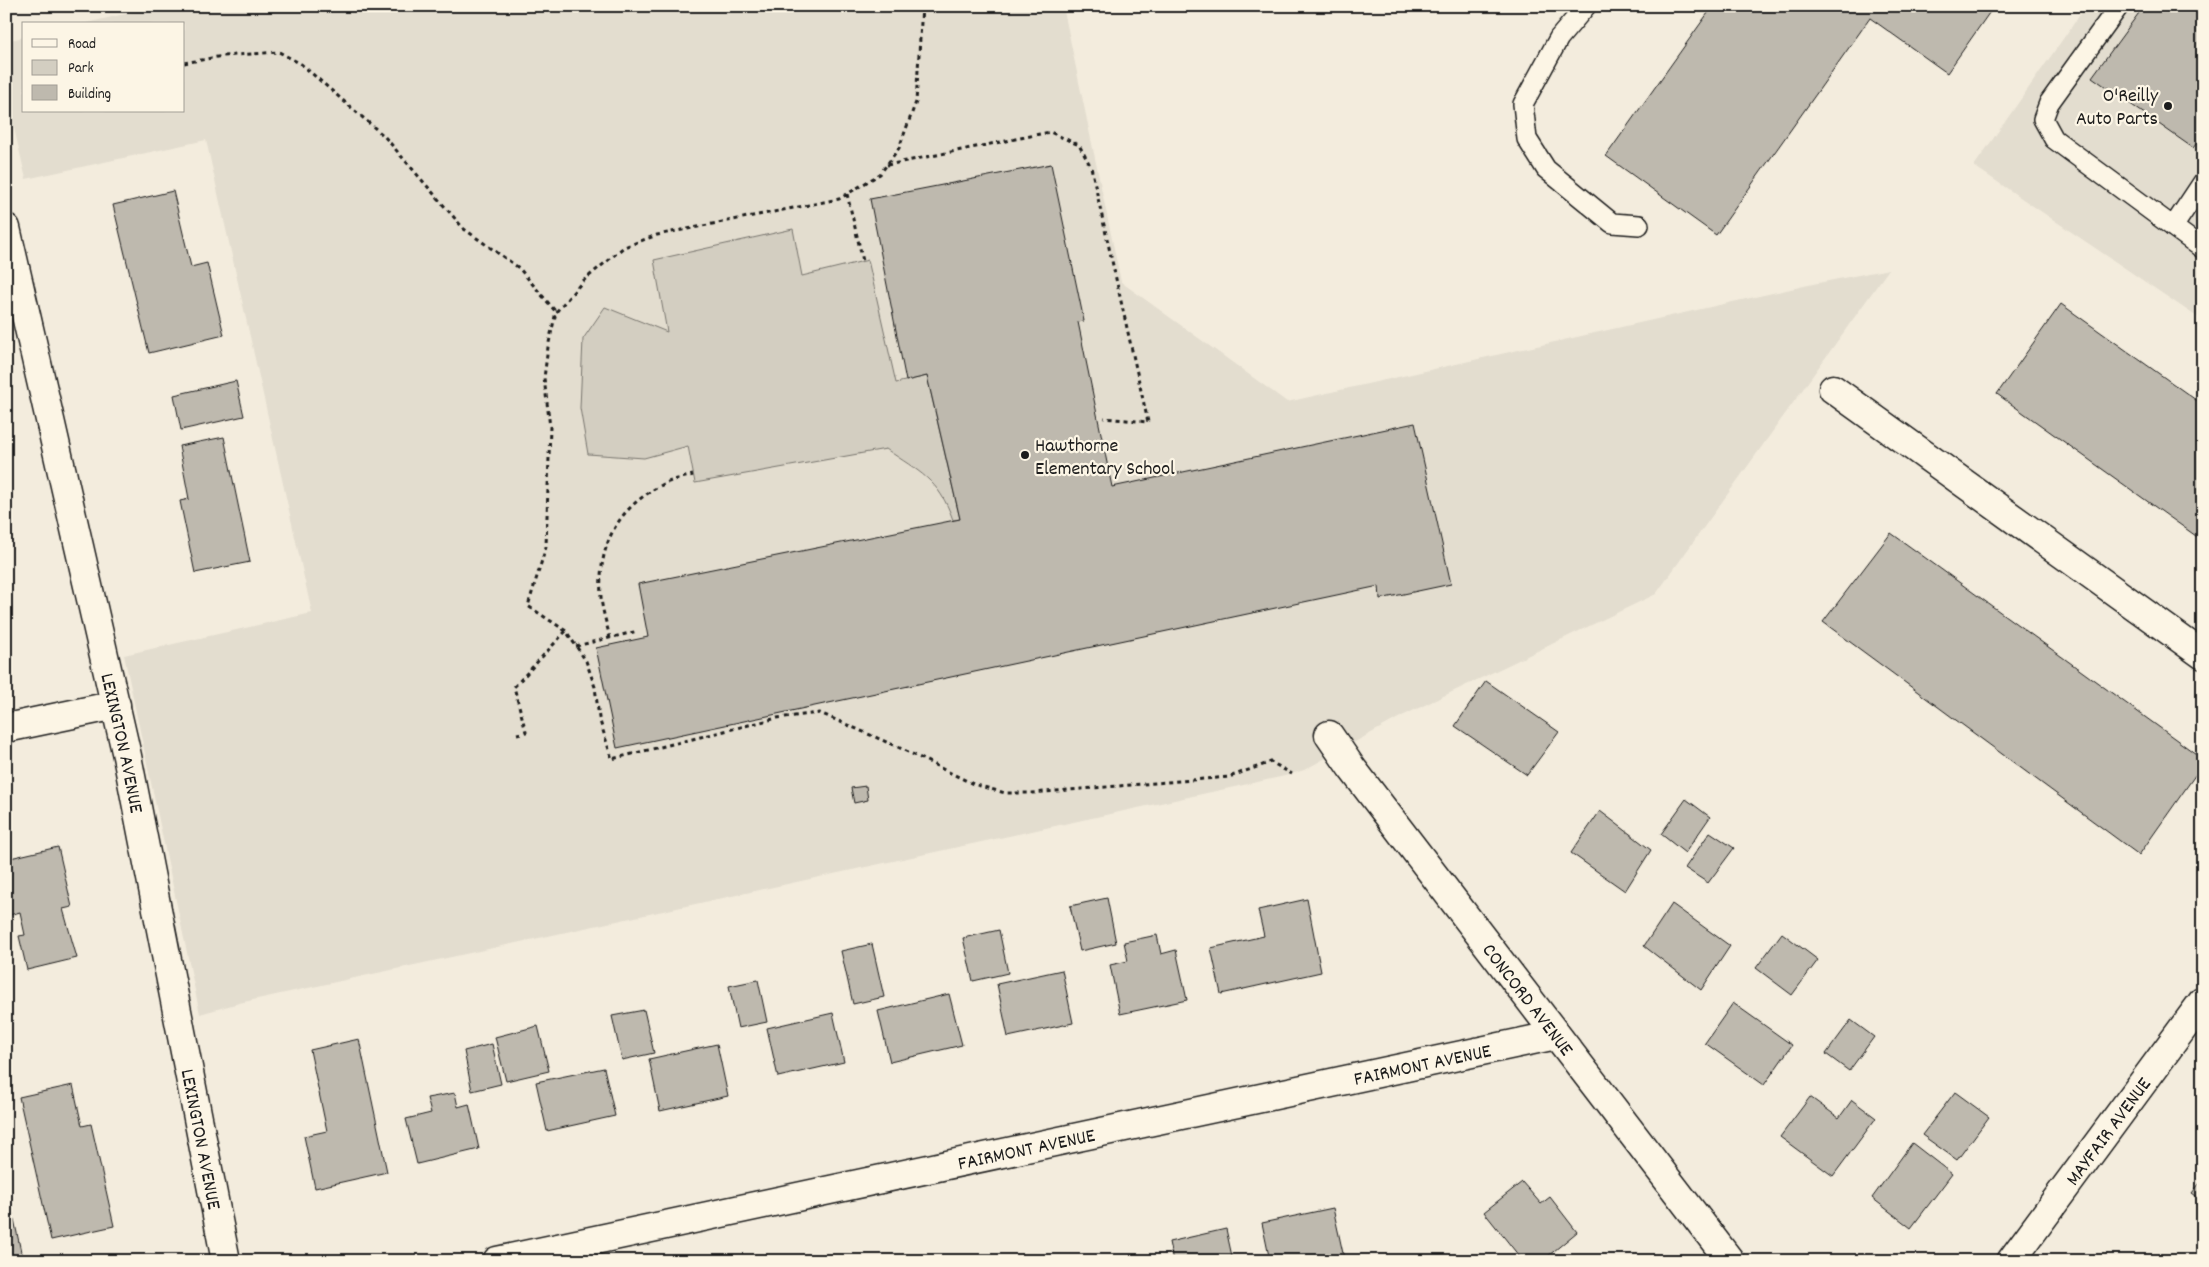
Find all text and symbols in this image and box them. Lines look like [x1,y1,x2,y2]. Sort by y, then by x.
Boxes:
legend [22,22,185,112]
text: Road [68,34,96,56]
text: Park [68,58,94,80]
place label: O'Reilly Auto Parts [2076,83,2159,134]
text: Building [68,84,111,106]
marker: O'Reilly Auto Parts [2162,100,2174,112]
place label: Hawthorne Elementary School [1035,433,1175,484]
marker: Hawthorne Elementary School [1019,449,1031,461]
street label: LEXINGTON AVENUE [91,671,149,816]
street label: CONCORD AVENUE [1474,938,1579,1063]
street label: FAIRMONT AVENUE [1352,1038,1494,1095]
street label: LEXINGTON AVENUE [172,1067,227,1212]
street label: MAYFAIR AVENUE [2060,1072,2159,1193]
street label: FAIRMONT AVENUE [955,1123,1098,1179]

